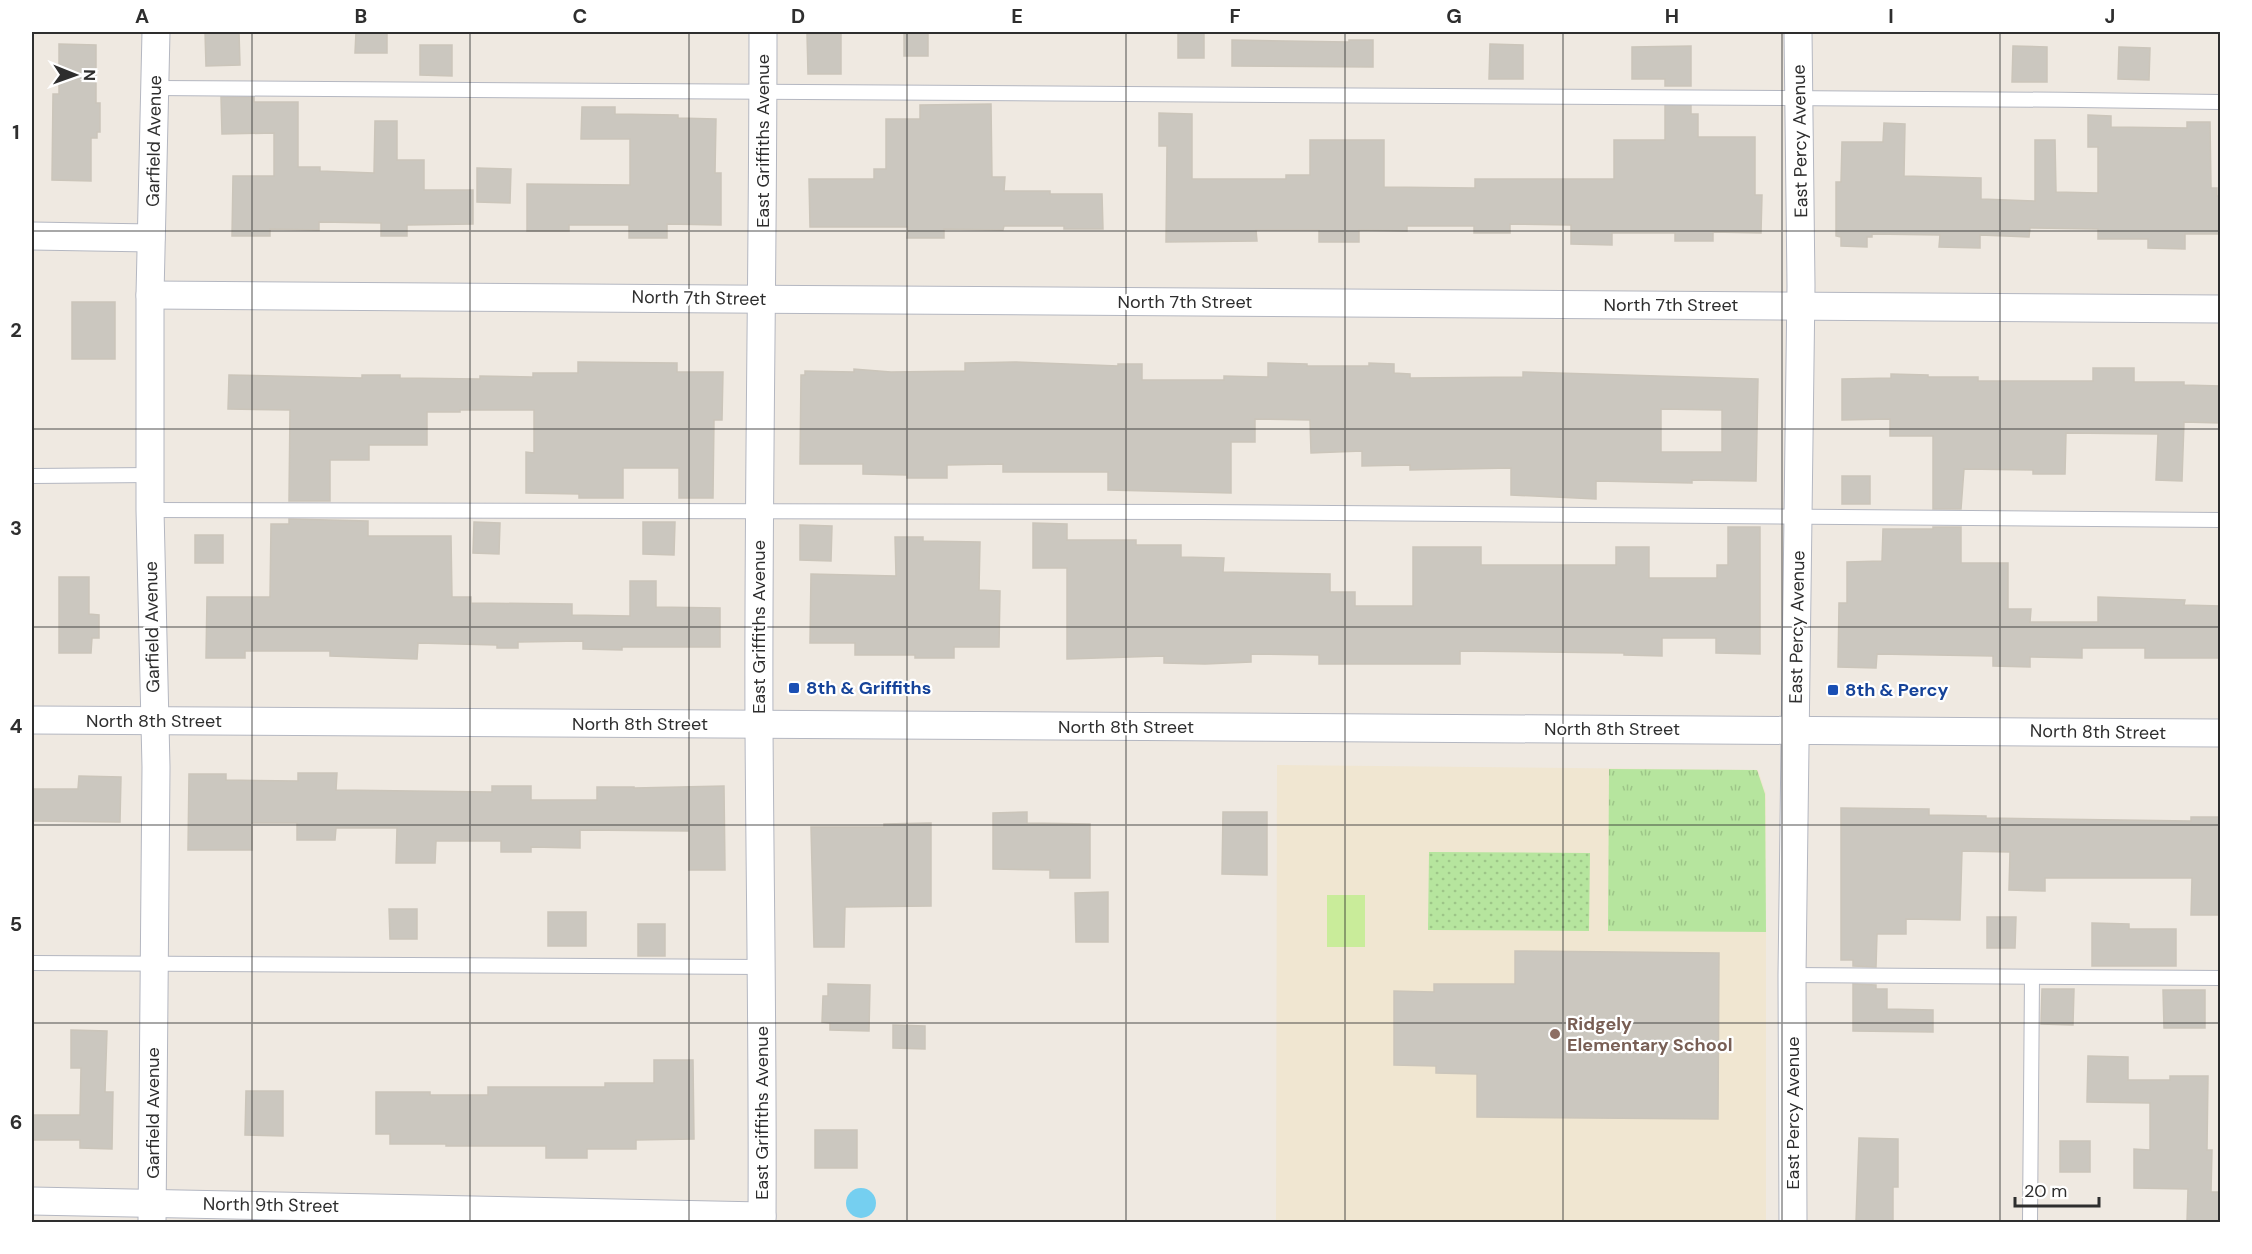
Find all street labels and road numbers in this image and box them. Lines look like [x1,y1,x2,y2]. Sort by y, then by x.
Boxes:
street label: East Griffiths Avenue [751,54,775,228]
street label: East Percy Avenue [1787,64,1813,218]
street label: Garfield Avenue [141,75,167,207]
street label: North 7th Street [631,285,767,311]
street label: North 7th Street [1118,290,1252,314]
street label: North 7th Street [1604,293,1738,317]
street label: East Griffiths Avenue [747,540,771,714]
street label: East Percy Avenue [1784,550,1810,704]
street label: Garfield Avenue [139,561,165,693]
street label: North 8th Street [86,709,222,733]
street label: North 8th Street [572,712,708,736]
street label: North 8th Street [1058,715,1194,739]
street label: North 8th Street [1544,717,1680,741]
street label: North 8th Street [2030,719,2166,745]
street label: East Griffiths Avenue [750,1026,774,1200]
street label: East Percy Avenue [1781,1036,1805,1190]
street label: Garfield Avenue [141,1047,165,1179]
street label: North 9th Street [203,1192,339,1218]

